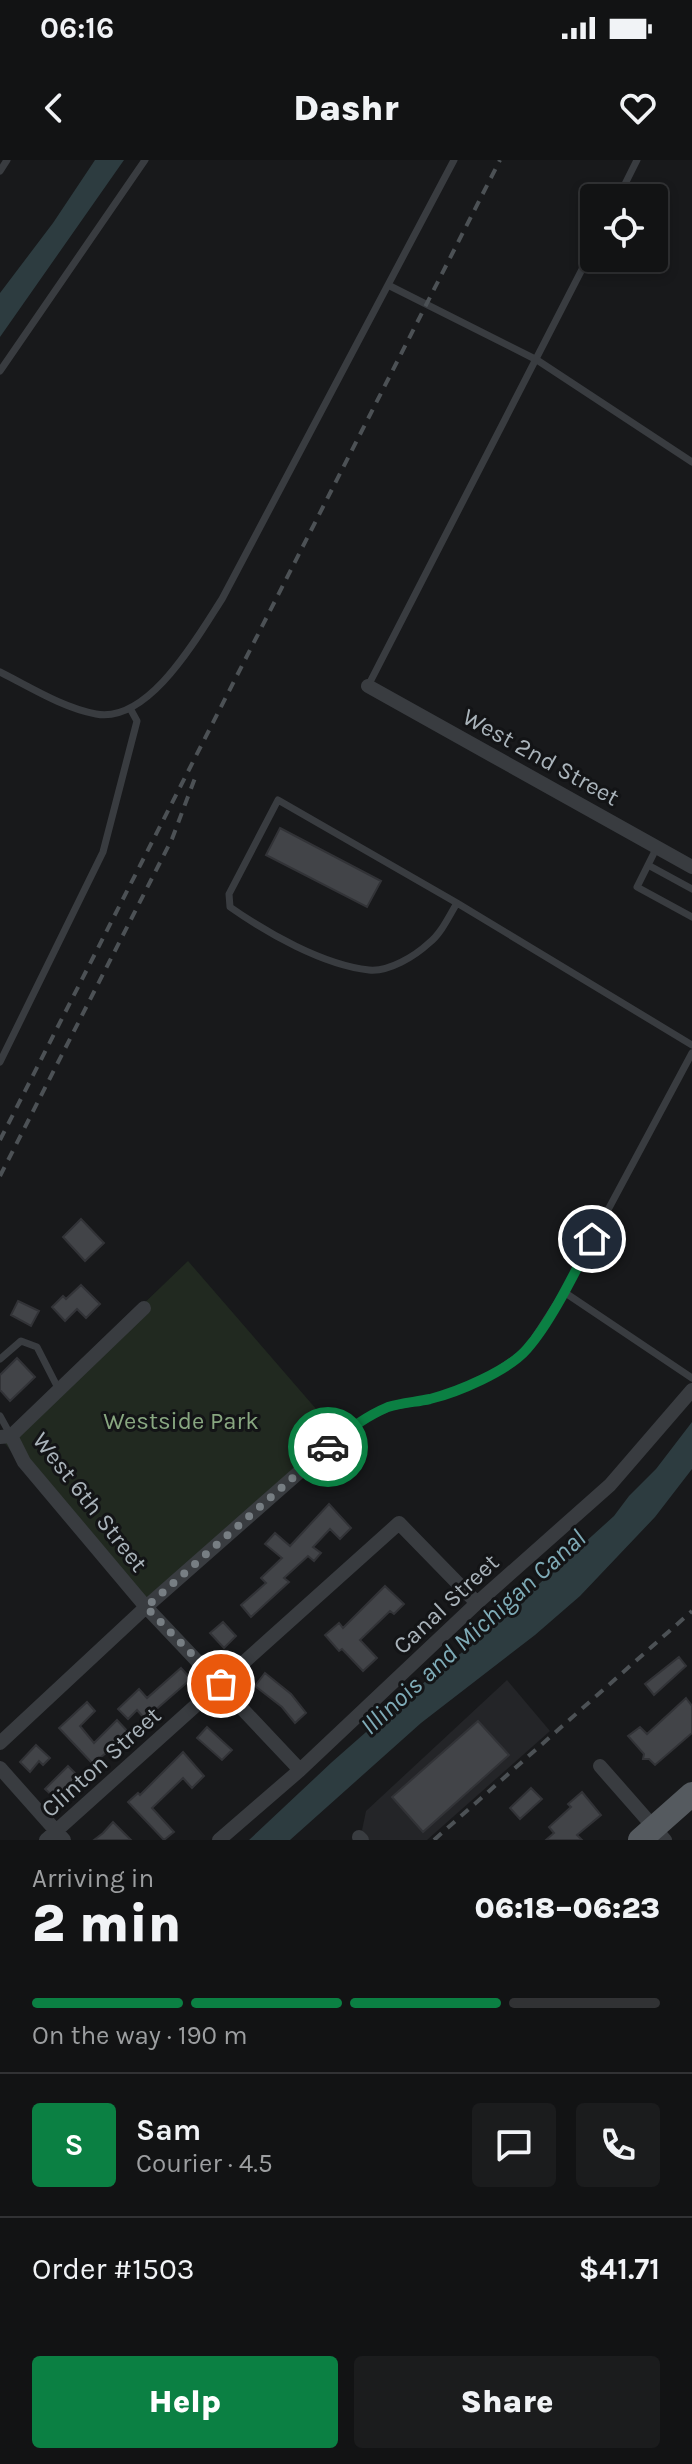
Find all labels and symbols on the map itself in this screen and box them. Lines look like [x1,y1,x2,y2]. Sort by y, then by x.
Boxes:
street label: West 2nd Street [458,702,624,812]
pin [558,1205,626,1273]
park label: Westside Park [103,1407,259,1435]
courier [288,1407,368,1487]
street label: West 6th Street [27,1427,153,1577]
water label: Illinois and Michigan Canal [354,1523,592,1741]
street label: Canal Street [387,1548,505,1660]
pin [187,1650,255,1718]
street label: Clinton Street [35,1701,167,1823]

